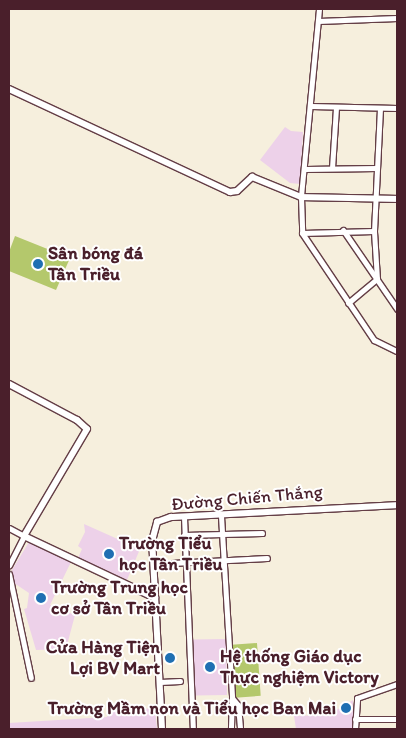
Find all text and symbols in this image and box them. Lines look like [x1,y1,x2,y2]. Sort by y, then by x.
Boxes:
place label: Sân bóng đá Tân Triều [48,243,142,286]
marker: Sân bóng đá Tân Triều [32,258,44,270]
street label: Đường Chiến Thắng [170,481,324,515]
place label: Trường Tiểu học Tân Triều [119,533,221,576]
marker: Trường Tiểu học Tân Triều [103,548,115,560]
place label: Trường Trung học cơ sở Tân Triều [51,577,186,620]
marker: Trường Trung học cơ sở Tân Triều [35,592,47,604]
place label: Cửa Hàng Tiện Lợi BV Mart [46,637,160,680]
place label: Hệ thống Giáo dục Thực nghiệm Victory [220,646,379,689]
marker: Cửa Hàng Tiện Lợi BV Mart [164,652,176,664]
marker: Hệ thống Giáo dục Thực nghiệm Victory [204,661,216,673]
place label: Trường Mầm non và Tiểu học Ban Mai [48,697,336,719]
marker: Trường Mầm non và Tiểu học Ban Mai [340,702,352,714]

